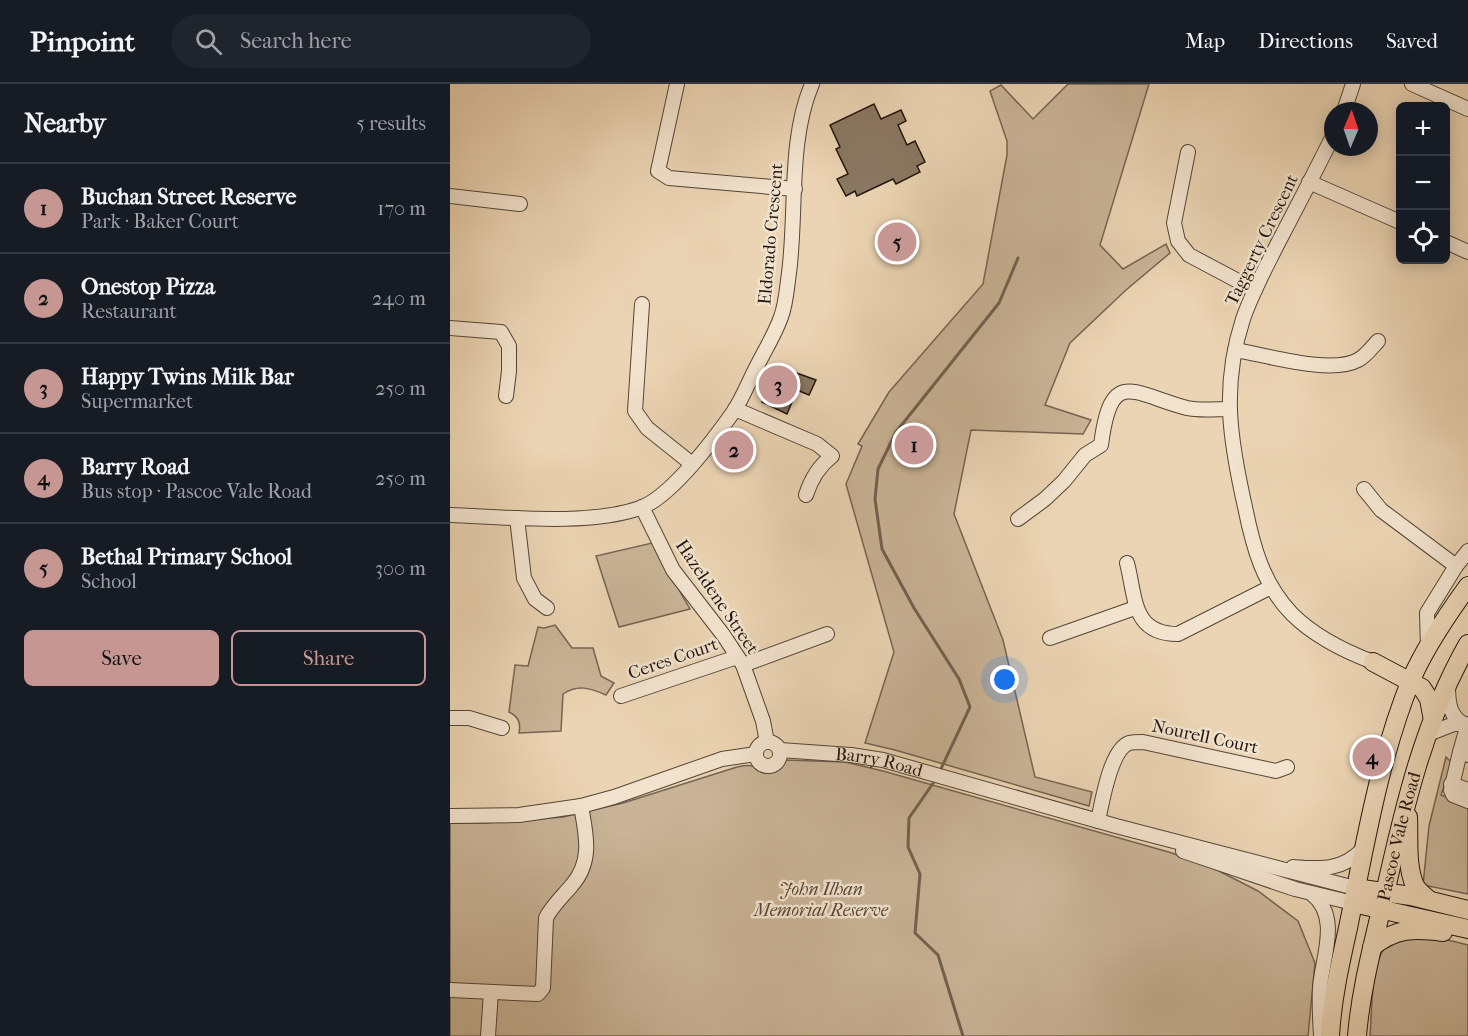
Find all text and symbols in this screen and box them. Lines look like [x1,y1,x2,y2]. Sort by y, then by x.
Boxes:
search box [171,14,591,68]
text: Pinpoint [30,25,135,58]
icon: search [192,25,225,58]
text: Search here [240,28,352,54]
text: Map [1185,29,1225,53]
text: Directions [1258,29,1353,53]
text: Saved [1386,29,1438,53]
north arrow [1324,102,1378,156]
map controls [1396,102,1450,264]
button: + [1396,102,1450,156]
text: Nearby [24,108,106,139]
text: 5 results [356,112,426,135]
button: − [1396,156,1450,210]
street label: Eldorado Crescent [754,162,788,306]
street label: Taggerty Crescent [1221,170,1303,309]
text: Buchan Street Reserve [81,184,296,210]
text: 1 [40,197,47,220]
text: 170 m [377,197,426,220]
text: Park · Baker Court [81,210,239,233]
button: locate [1396,210,1450,264]
pin: 5 [878,220,916,264]
text: Onestop Pizza [81,274,215,300]
text: 2 [38,287,49,310]
text: 240 m [372,287,426,310]
text: Restaurant [81,300,177,323]
pin: 3 [758,362,798,408]
text: Happy Twins Milk Bar [81,364,294,390]
text: 3 [39,377,48,400]
text: 250 m [375,377,426,400]
text: Supermarket [81,390,193,413]
pin: 1 [894,422,934,468]
pin: 2 [714,428,754,472]
text: Barry Road [81,454,190,480]
text: 4 [38,467,49,490]
text: 250 m [375,467,426,490]
text: Bus stop · Pascoe Vale Road [81,480,312,503]
street label: Hazeldene Street [671,536,763,659]
text: Bethal Primary School [81,544,292,570]
text: 5 [39,557,48,580]
text: 300 m [375,557,426,580]
text: School [81,570,137,593]
button: Save [24,630,219,686]
button: Share [231,630,426,686]
street label: Ceres Court [625,634,721,684]
your location [990,665,1019,694]
street label: Nourell Court [1150,715,1261,759]
pin: 4 [1352,734,1392,780]
street label: Barry Road [835,743,925,781]
street label: Pascoe Vale Road [1373,769,1425,903]
park label: John Ilhan Memorial Reserve [752,879,889,921]

